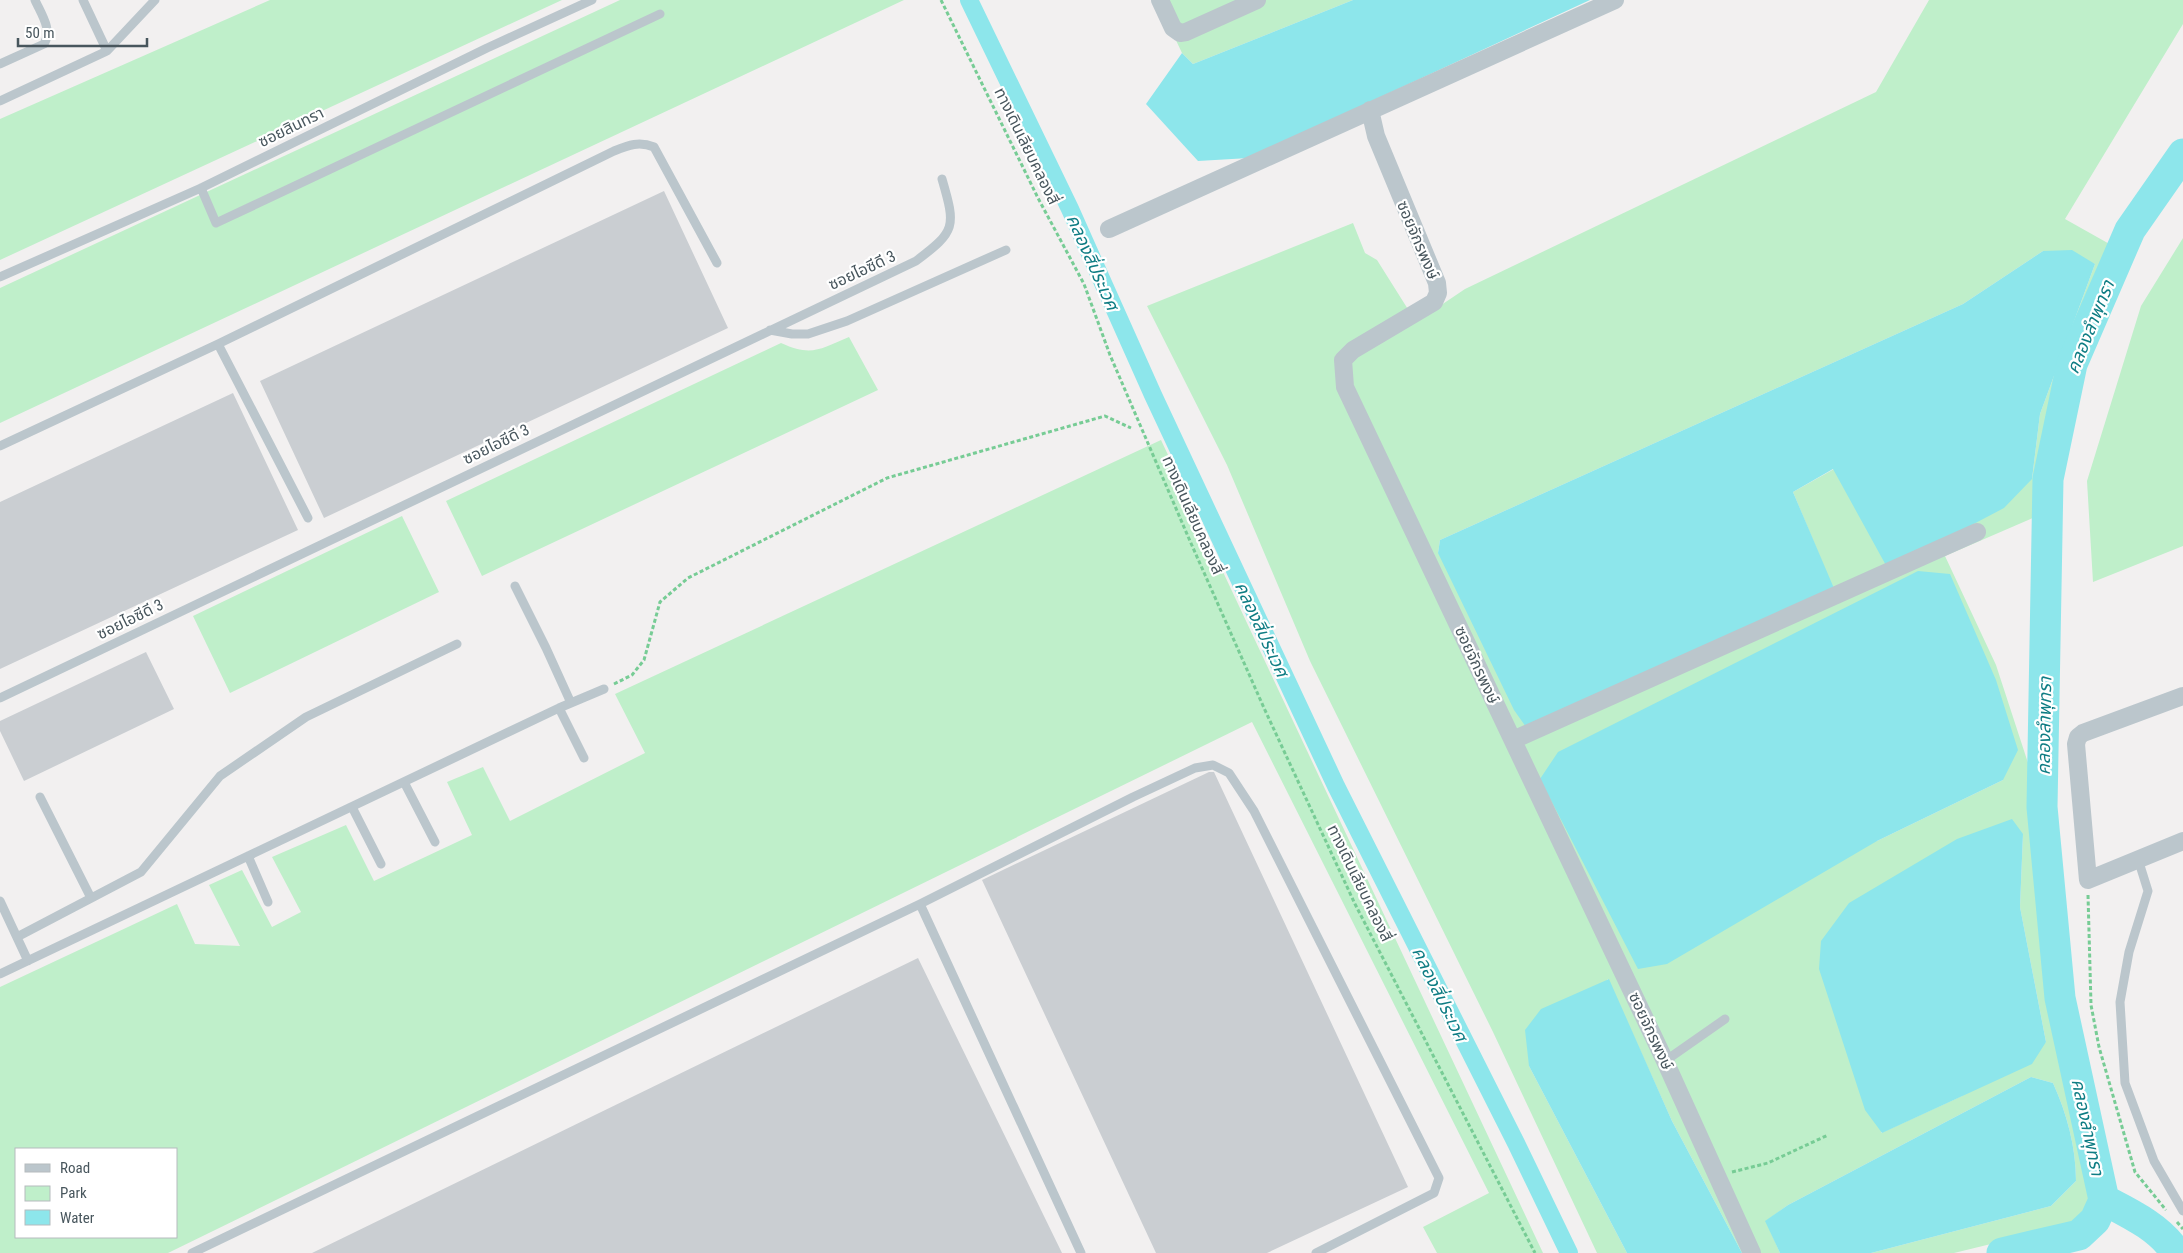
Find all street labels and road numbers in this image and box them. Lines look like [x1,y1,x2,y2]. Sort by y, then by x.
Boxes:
street label: ทางเดินเลียบคลองสี่ [990,84,1065,208]
street label: ซอยสินทรา [255,103,327,151]
street label: ซอยจักรพงษ์ [1393,198,1443,282]
street label: ซอยไอซีดี 3 [825,246,899,294]
street label: ซอยไอซีดี 3 [460,420,532,468]
street label: ทางเดินเลียบคลองสี่ [1158,452,1229,577]
street label: ซอยไอซีดี 3 [94,595,166,643]
street label: ซอยจักรพงษ์ [1451,623,1503,707]
street label: ทางเดินเลียบคลองสี่ [1323,821,1398,945]
street label: ซอยจักรพงษ์ [1625,989,1677,1073]

